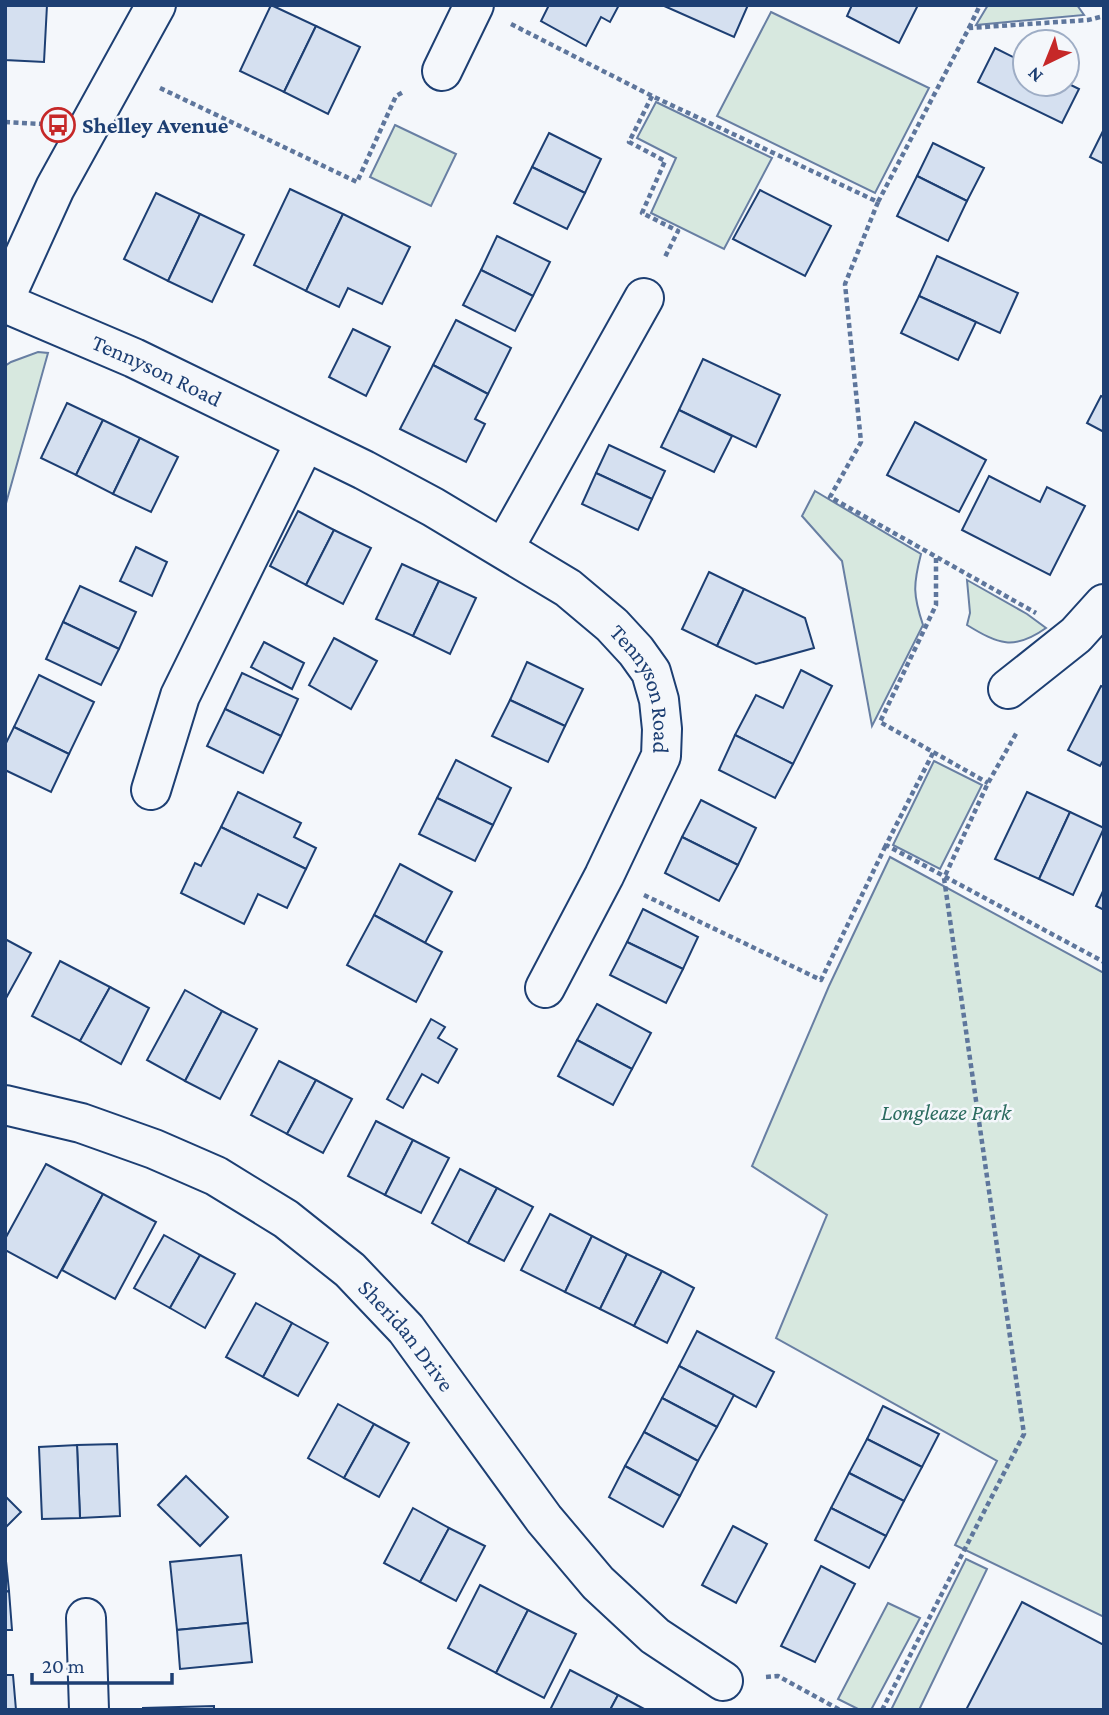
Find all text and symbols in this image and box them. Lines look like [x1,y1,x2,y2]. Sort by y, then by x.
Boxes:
north arrow [1011,28,1081,98]
text: N [1023,63,1047,87]
bus stop icon: Shelley Avenue [39,106,77,144]
place label: Shelley Avenue [82,112,229,138]
street label: Tennyson Road [88,329,226,412]
street label: Tennyson Road [605,619,675,754]
park label: Longleaze Park [881,1099,1012,1125]
street label: Sheridan Drive [353,1274,460,1396]
scale bar [32,1642,172,1686]
text: 20 m [42,1654,85,1678]

